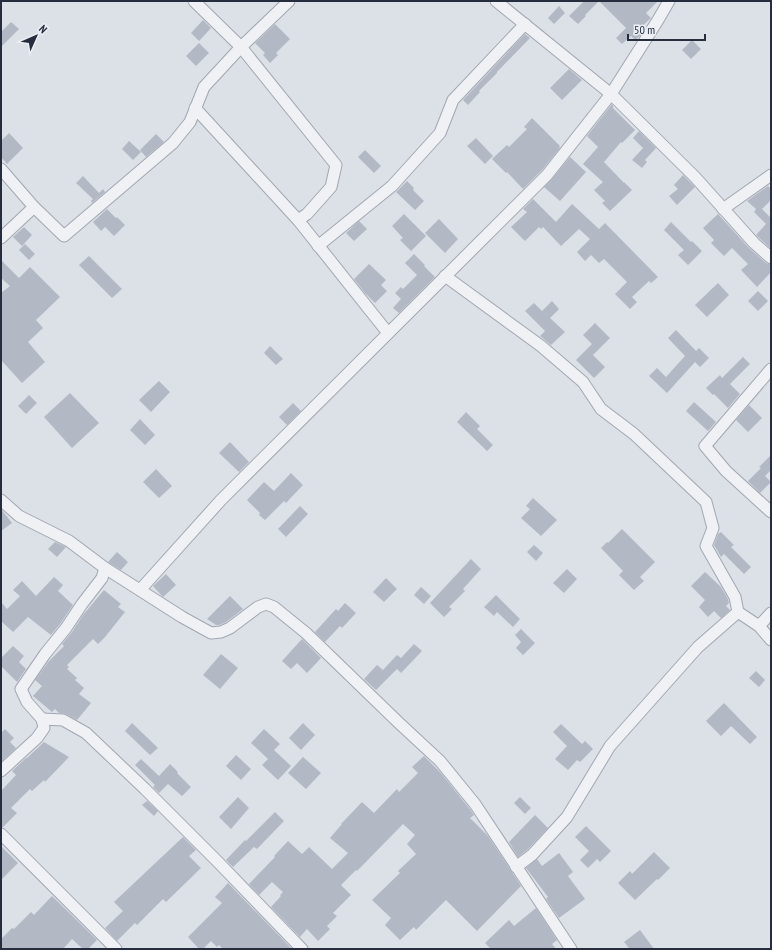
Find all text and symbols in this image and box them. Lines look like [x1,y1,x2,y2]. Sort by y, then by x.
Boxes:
north arrow [16,16,56,56]
scale bar [628,16,705,42]
text: N [36,22,50,36]
text: 50 m [634,22,655,37]

